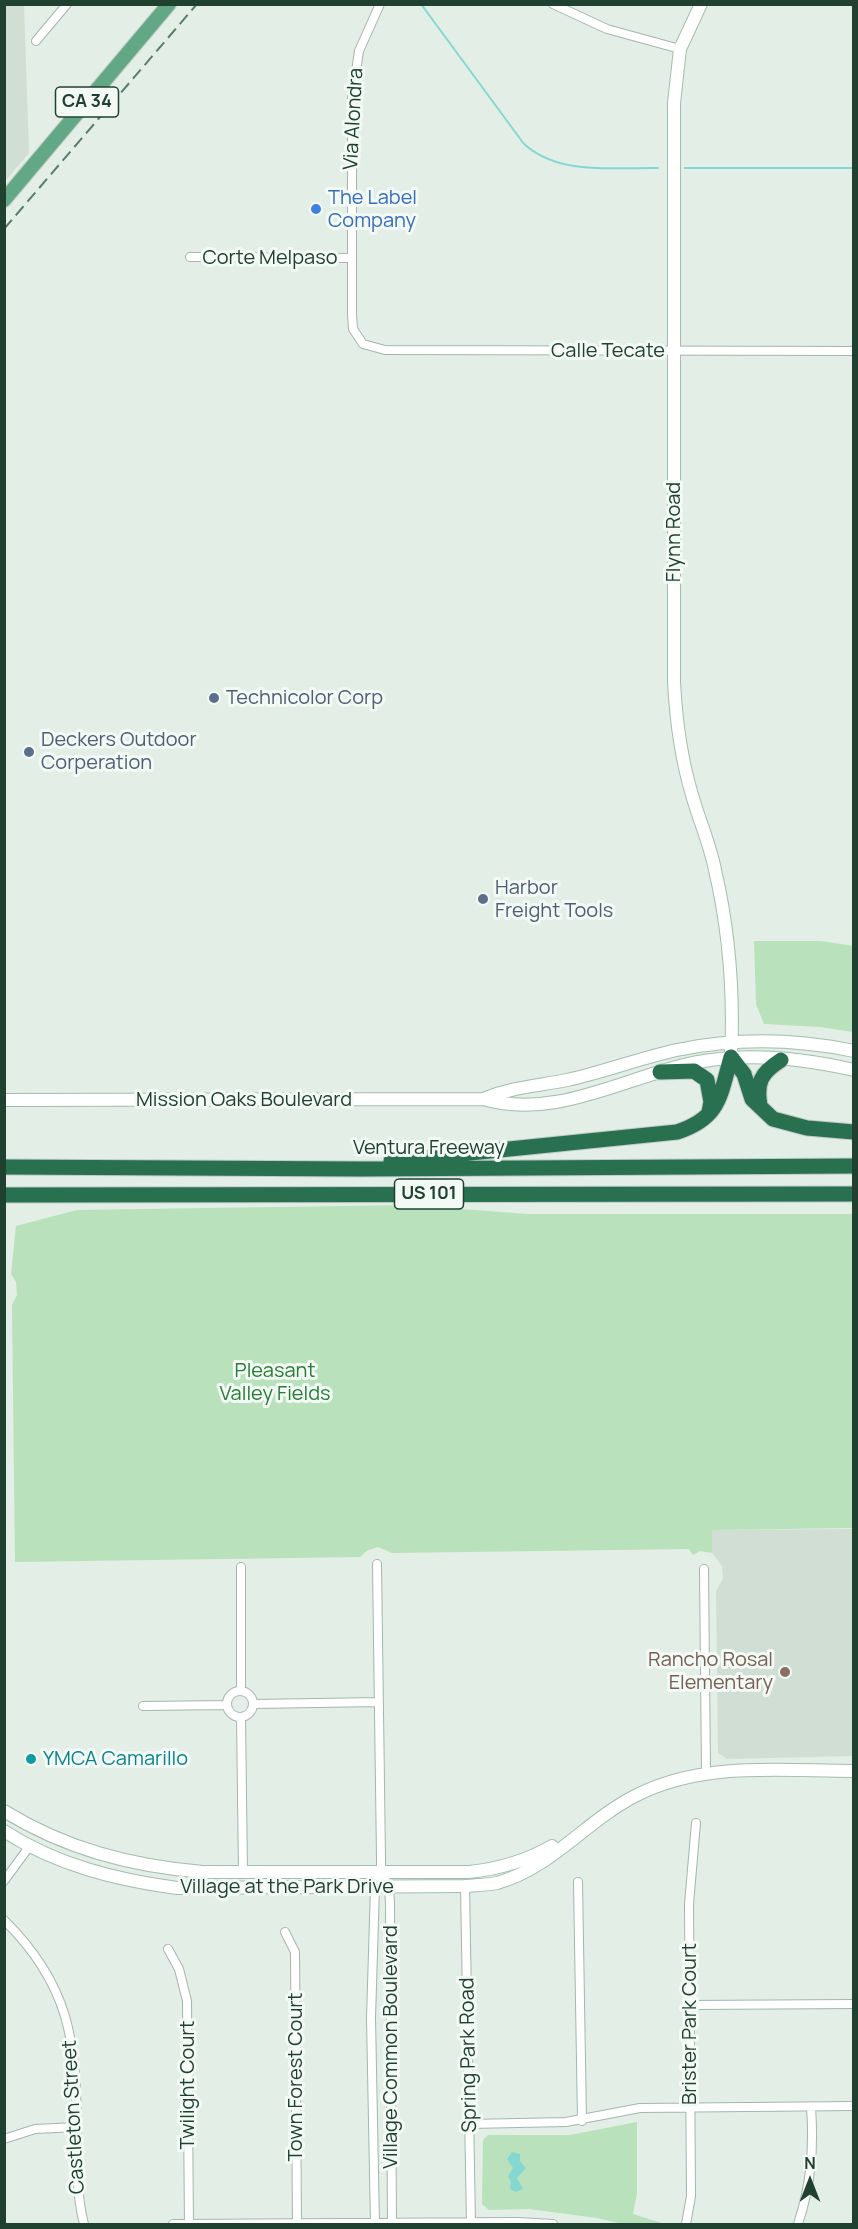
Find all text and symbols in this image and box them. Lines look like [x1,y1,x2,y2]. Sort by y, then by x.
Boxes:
street label: Via Alondra [339,67,369,171]
road number: CA 34 [56,87,118,117]
place label: The Label Company [328,186,417,233]
marker: The Label Company [309,202,323,216]
street label: Corte Melpaso [202,246,338,270]
street label: Calle Tecate [551,339,665,363]
street label: Flynn Road [662,482,686,582]
place label: Technicolor Corp [226,686,383,710]
marker: Technicolor Corp [207,691,221,705]
place label: Deckers Outdoor Corperation [41,728,197,775]
marker: Deckers Outdoor Corperation [22,745,36,759]
place label: Harbor Freight Tools [495,876,613,923]
marker: Harbor Freight Tools [476,892,490,906]
street label: Mission Oaks Boulevard [136,1088,352,1112]
street label: Ventura Freeway [353,1136,505,1160]
road number: US 101 [394,1179,464,1209]
park label: Pleasant Valley Fields [219,1359,331,1406]
place label: Rancho Rosal Elementary [648,1648,773,1695]
marker: Rancho Rosal Elementary [778,1665,792,1679]
place label: YMCA Camarillo [43,1747,188,1771]
marker: YMCA Camarillo [24,1752,38,1766]
street label: Village at the Park Drive [180,1875,394,1899]
street label: Village Common Boulevard [379,1925,403,2169]
street label: Brister Park Court [678,1943,702,2105]
street label: Spring Park Road [456,1977,482,2133]
street label: Town Forest Court [284,1992,308,2162]
street label: Twilight Court [176,2020,200,2150]
street label: Castleton Street [58,2039,90,2195]
north arrow [780,2151,840,2211]
text: N [804,2152,816,2174]

